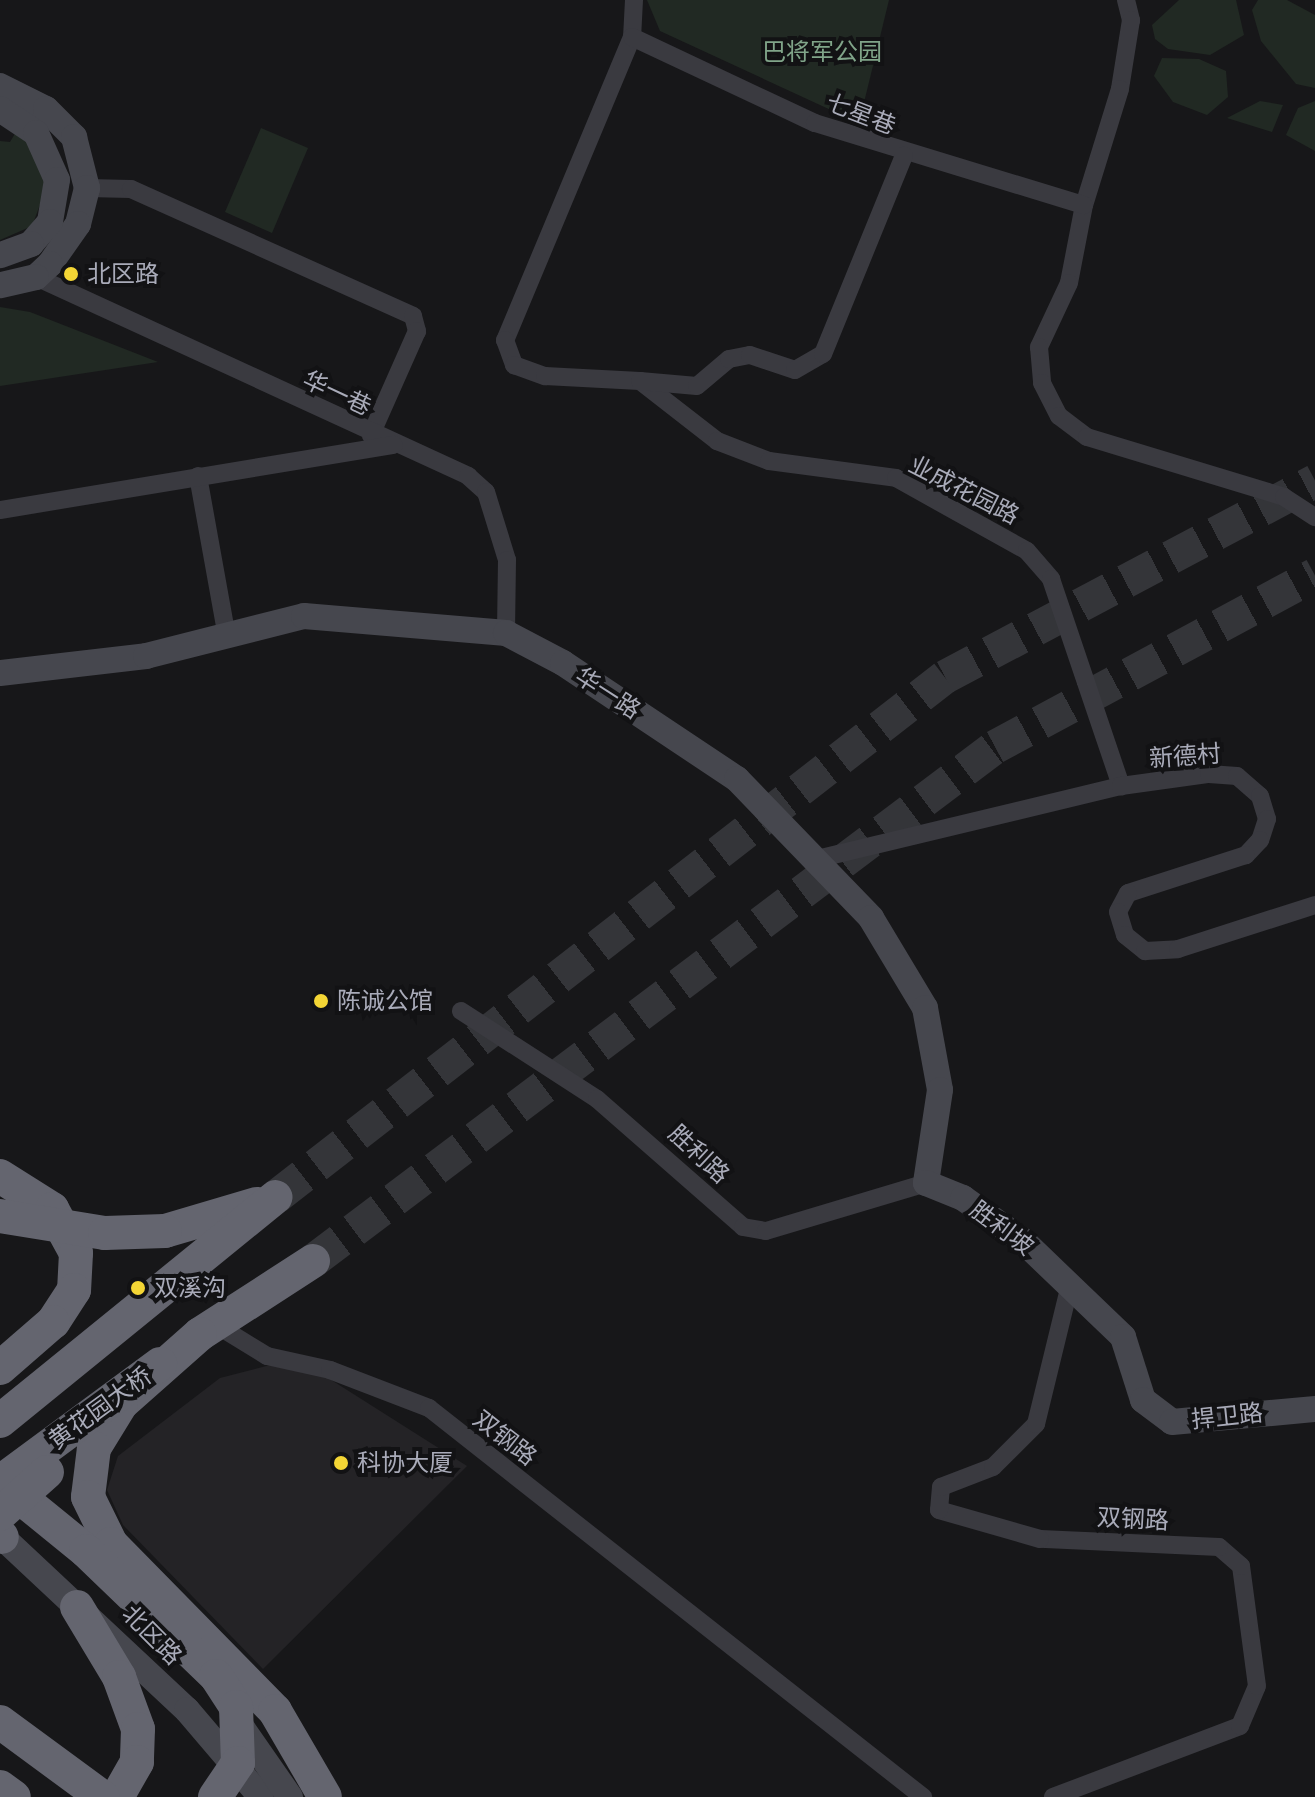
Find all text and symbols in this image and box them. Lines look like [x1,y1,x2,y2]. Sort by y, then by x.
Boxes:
park label: 巴将军公园 [762,38,882,66]
street label: 七星巷 [822,88,900,140]
place label: 北区路 [87,260,159,288]
marker: 北区路 [62,265,80,283]
street label: 华一巷 [298,365,376,421]
street label: 业成花园路 [904,450,1024,530]
street label: 华一路 [570,661,646,725]
street label: 新德村 [1148,739,1222,773]
place label: 陈诚公馆 [337,987,433,1015]
marker: 陈诚公馆 [312,992,330,1010]
street label: 胜利路 [663,1119,735,1189]
street label: 胜利坡 [965,1195,1039,1261]
place label: 双溪沟 [154,1274,226,1302]
marker: 双溪沟 [129,1279,147,1297]
street label: 黄花园大桥 [43,1361,157,1455]
street label: 捍卫路 [1190,1398,1264,1434]
street label: 双钢路 [468,1404,542,1472]
place label: 科协大厦 [357,1449,453,1477]
marker: 科协大厦 [332,1454,350,1472]
street label: 双钢路 [1096,1503,1170,1535]
street label: 北区路 [116,1599,188,1671]

